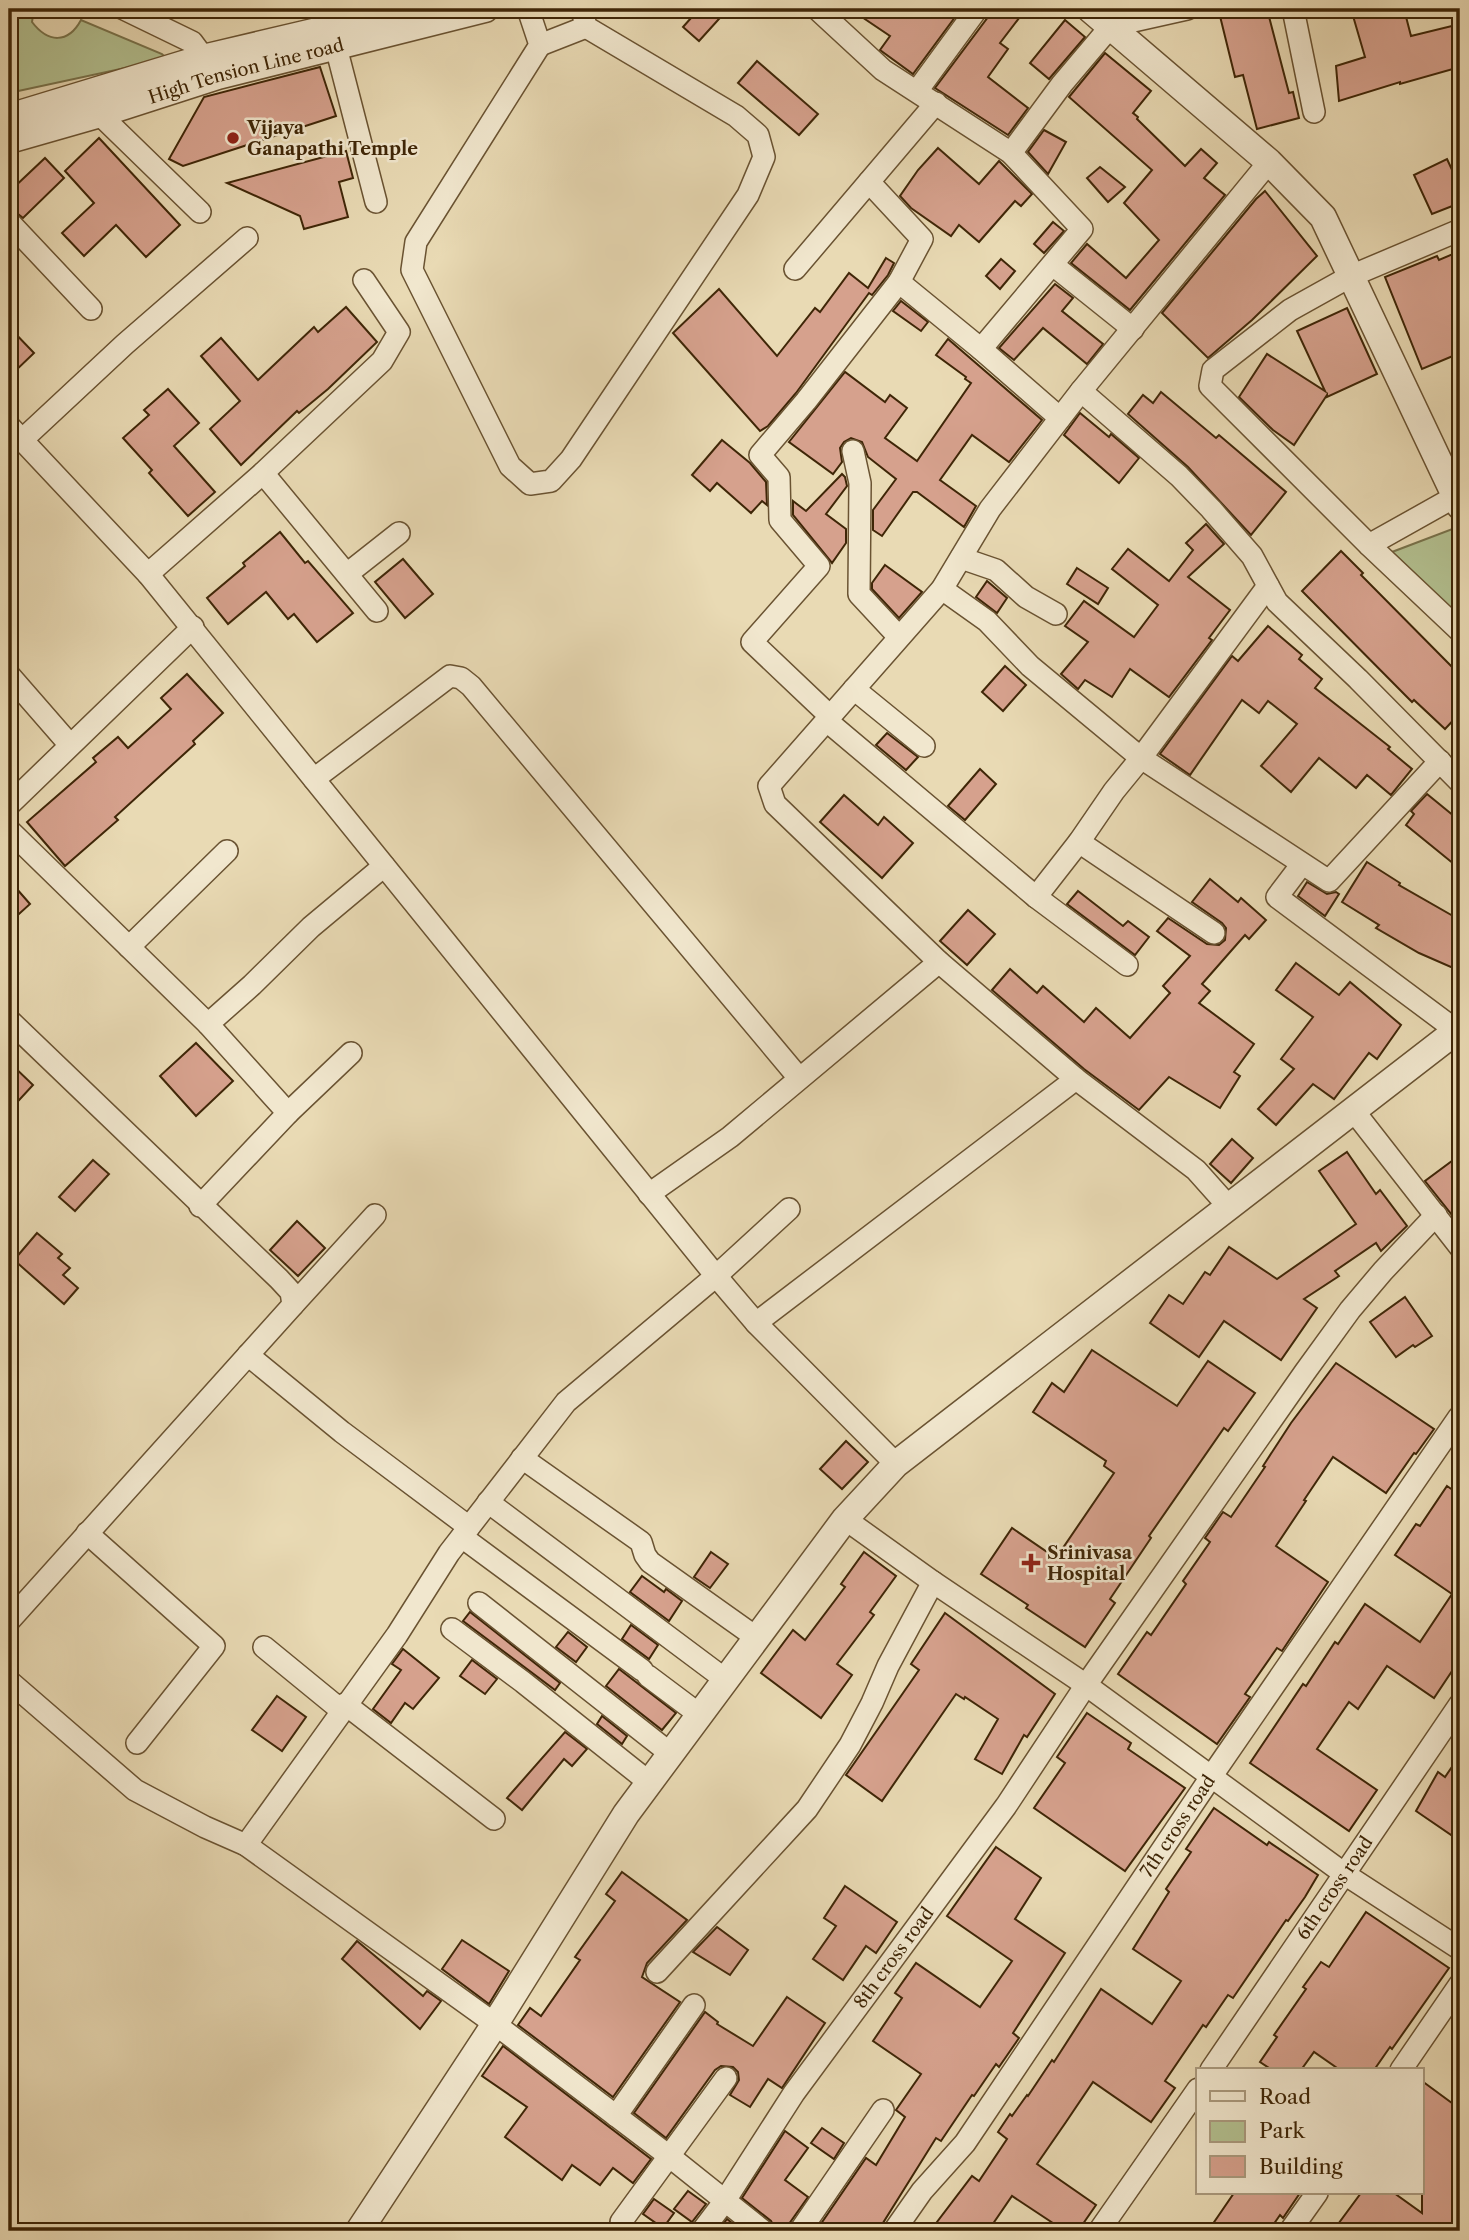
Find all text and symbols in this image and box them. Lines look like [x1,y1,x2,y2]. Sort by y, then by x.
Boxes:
street label: High Tension Line road [146,34,346,109]
place label: Vijaya Ganapathi Temple [246,117,418,160]
marker: Vijaya Ganapathi Temple [225,130,241,146]
place label: Srinivasa Hospital [1047,1542,1133,1585]
marker: Srinivasa Hospital [1021,1553,1041,1573]
street label: 7th cross road [1136,1771,1220,1882]
street label: 6th cross road [1292,1832,1378,1944]
street label: 8th cross road [849,1903,938,2013]
legend [1196,2068,1424,2194]
text: Road [1259,2084,1311,2109]
text: Park [1259,2118,1305,2143]
text: Building [1259,2154,1344,2179]

